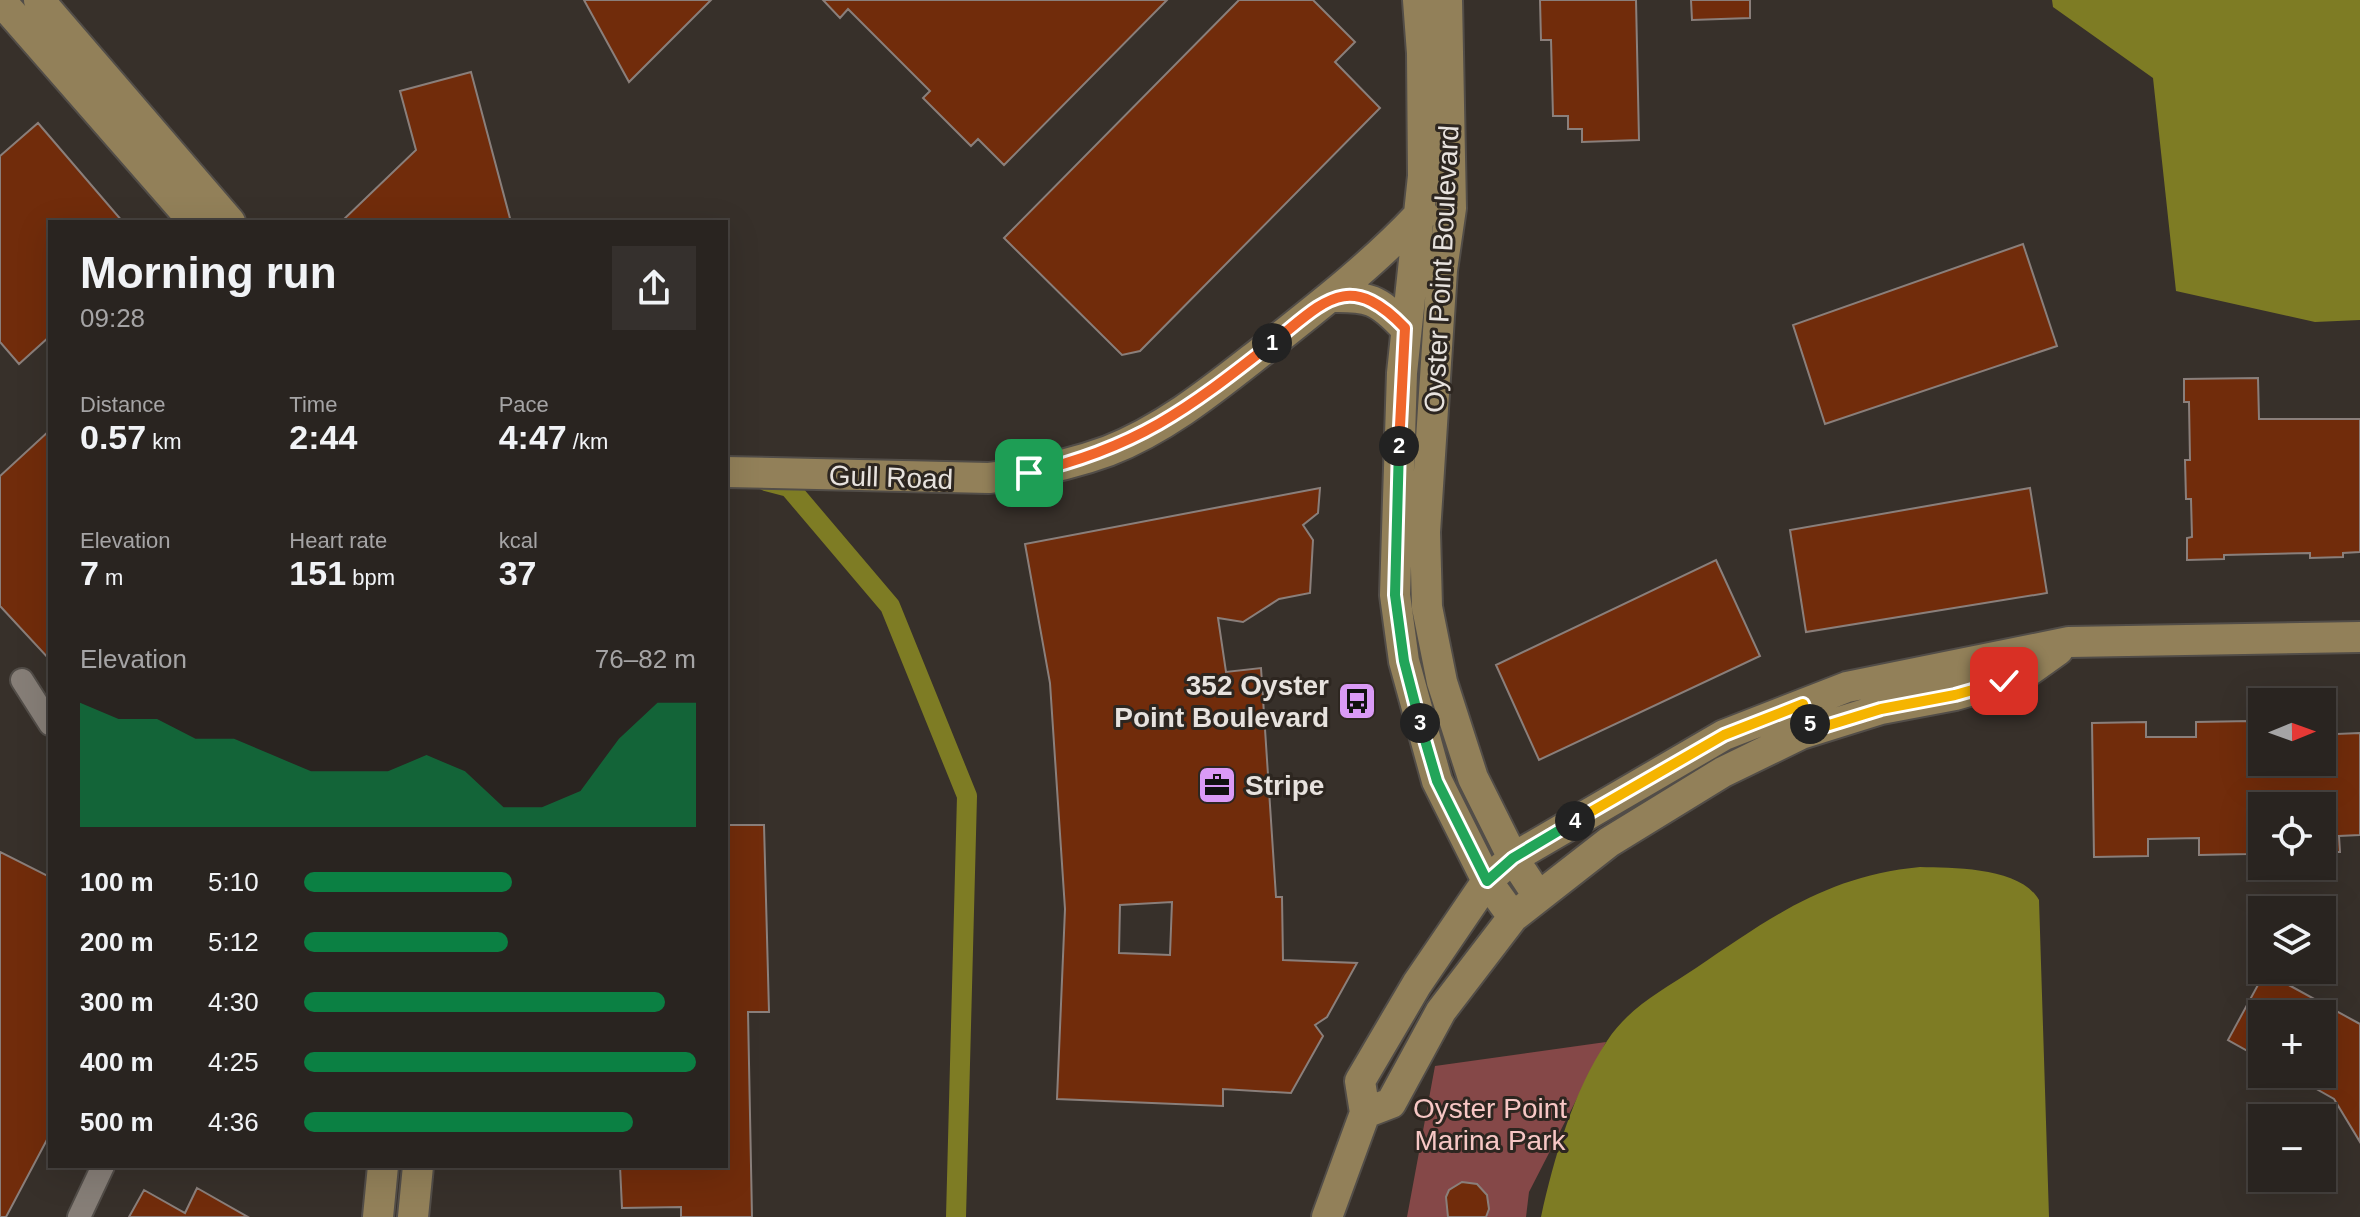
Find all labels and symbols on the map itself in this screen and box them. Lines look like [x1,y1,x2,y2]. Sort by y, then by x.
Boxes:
street label: Oyster Point Boulevard [1418,124,1465,414]
pin: 1 [1252,323,1292,363]
pin: 2 [1379,426,1419,466]
pin [995,439,1063,507]
street label: Gull Road [828,460,954,495]
pin [1970,647,2038,715]
place label: 352 Oyster Point Boulevard [1114,670,1329,733]
bus stop icon: 352 Oyster Point Boulevard [1336,680,1378,722]
north arrow [2248,688,2336,776]
pin: 3 [1400,703,1440,743]
pin: 5 [1790,704,1830,744]
office icon: Stripe [1196,764,1238,806]
place label: Stripe [1245,770,1324,801]
pin: 4 [1555,801,1595,841]
park label: Oyster Point Marina Park [1413,1093,1567,1156]

